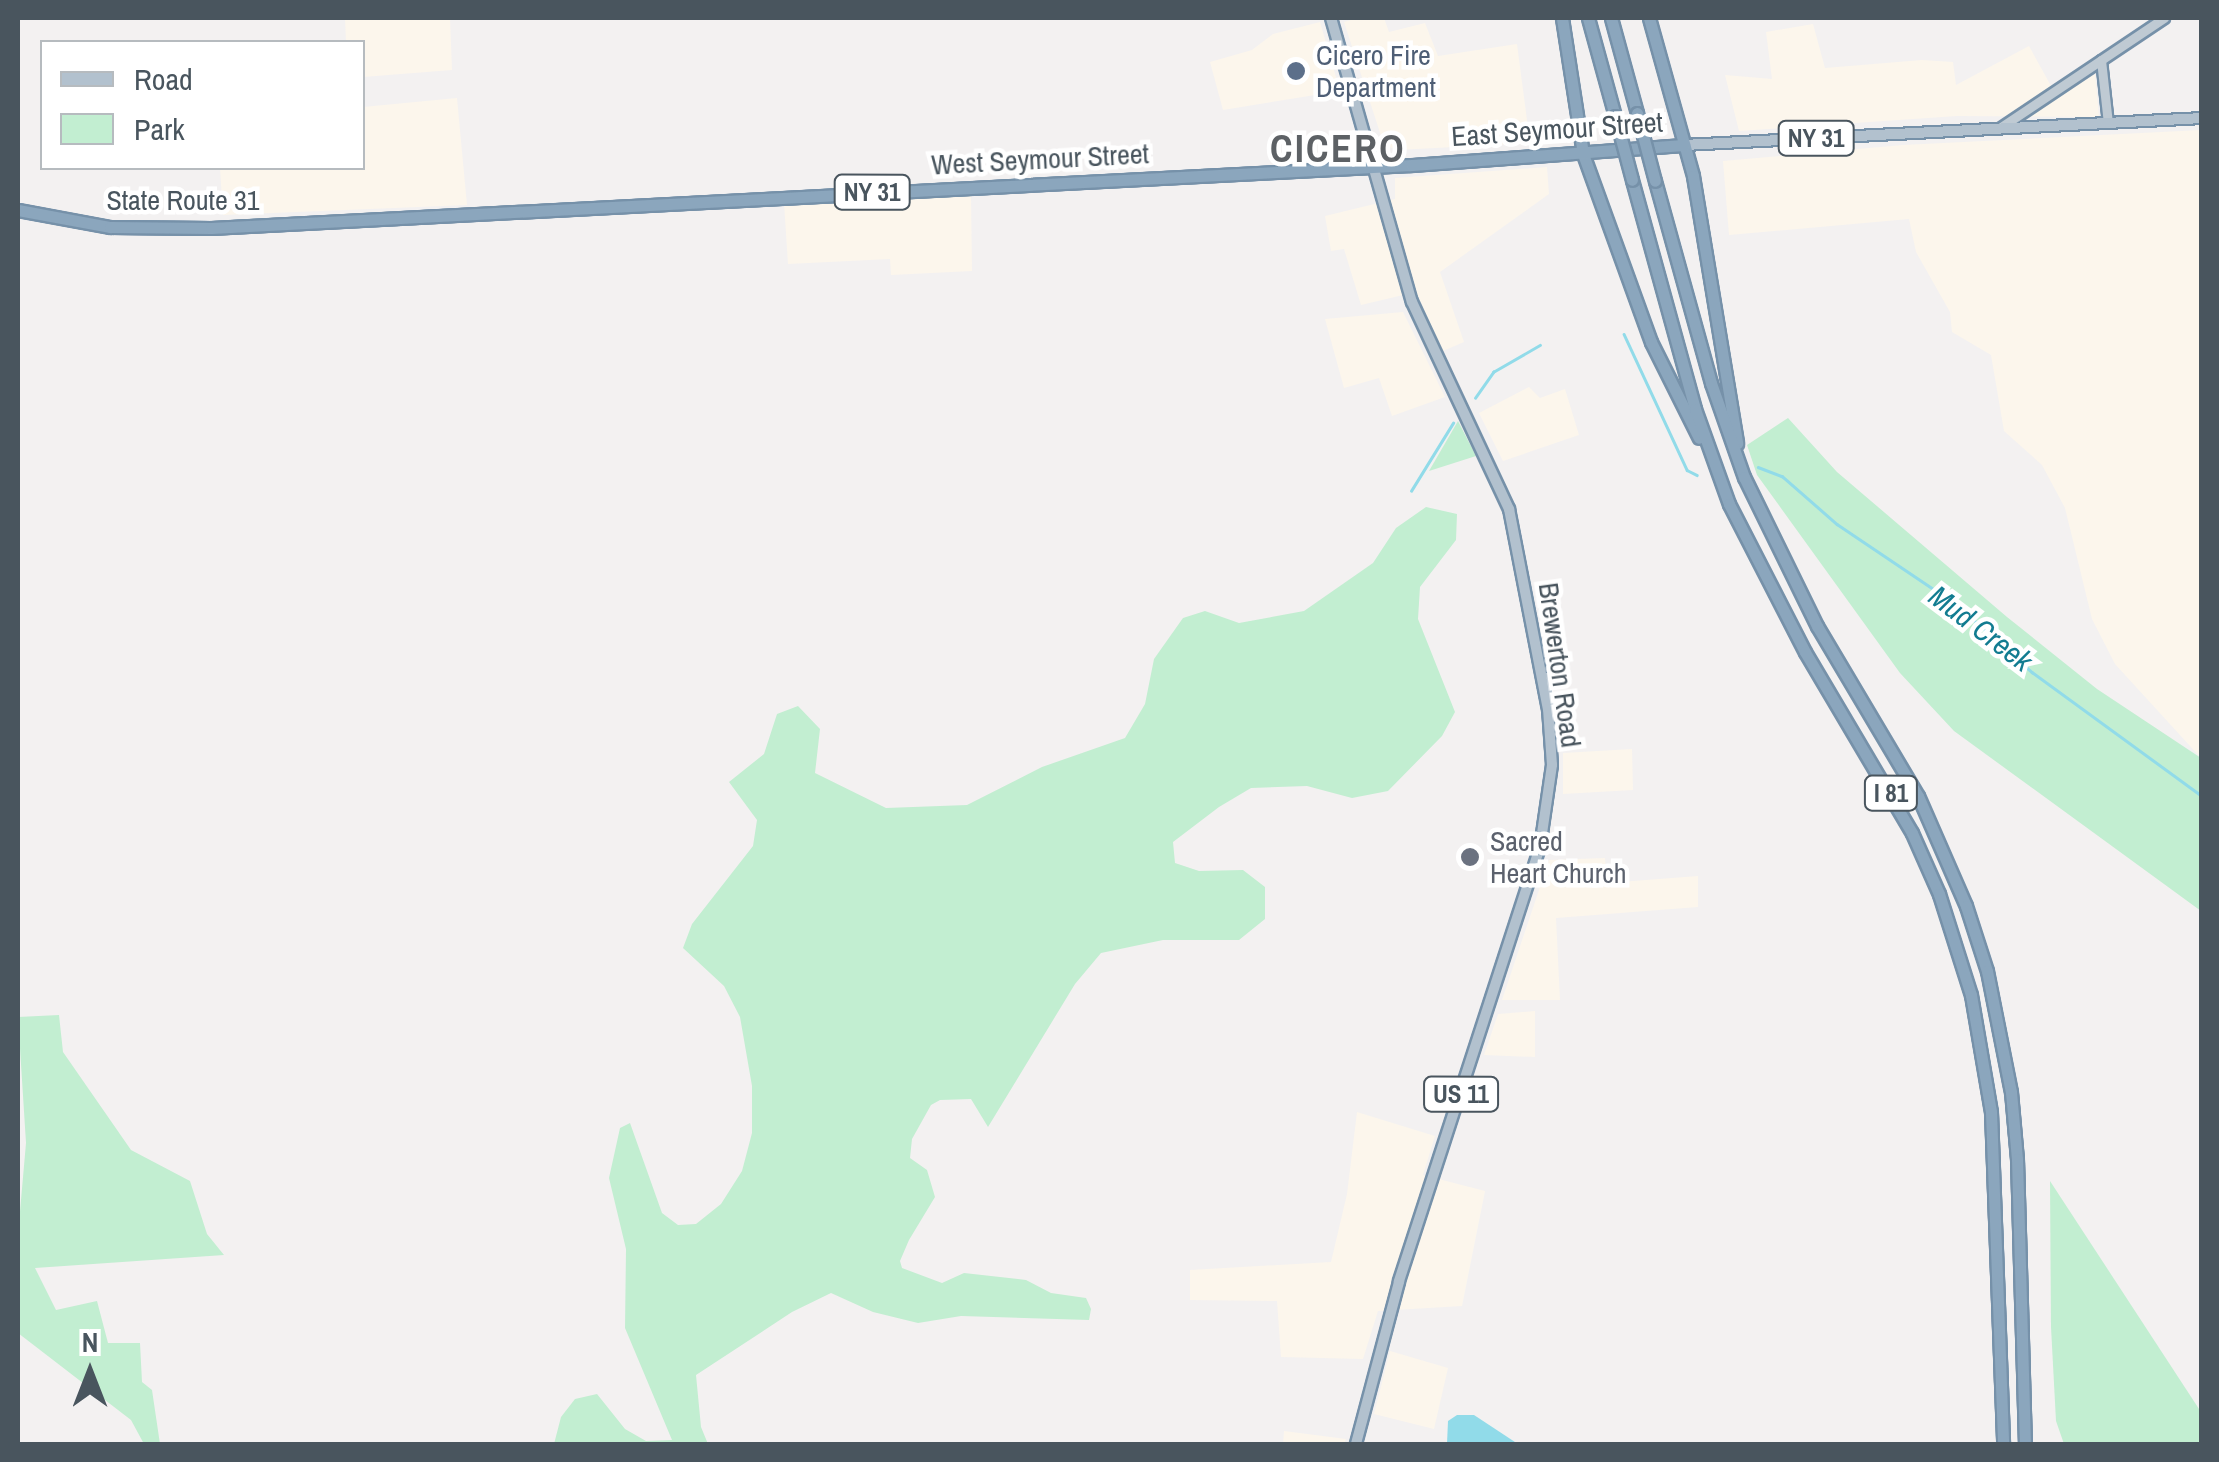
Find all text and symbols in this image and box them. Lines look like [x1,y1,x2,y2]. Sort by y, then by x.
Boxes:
place label: Cicero Fire Department [1316,38,1436,104]
legend [40,40,365,170]
text: Road [134,59,193,99]
marker: Cicero Fire Department [1285,60,1307,82]
street label: East Seymour Street [1450,105,1664,153]
text: Park [134,109,185,149]
road number: NY 31 [1776,118,1856,158]
district label: CICERO [1270,126,1406,172]
street label: West Seymour Street [930,137,1150,181]
road number: NY 31 [832,172,912,212]
street label: State Route 31 [106,183,260,217]
water label: Mud Creek [1922,577,2040,679]
street label: Brewerton Road [1532,581,1588,749]
road number: I 81 [1864,773,1918,813]
place label: Sacred Heart Church [1490,824,1627,890]
marker: Sacred Heart Church [1459,846,1481,868]
road number: US 11 [1421,1074,1501,1114]
north arrow [40,1322,140,1422]
text: N [82,1323,98,1361]

